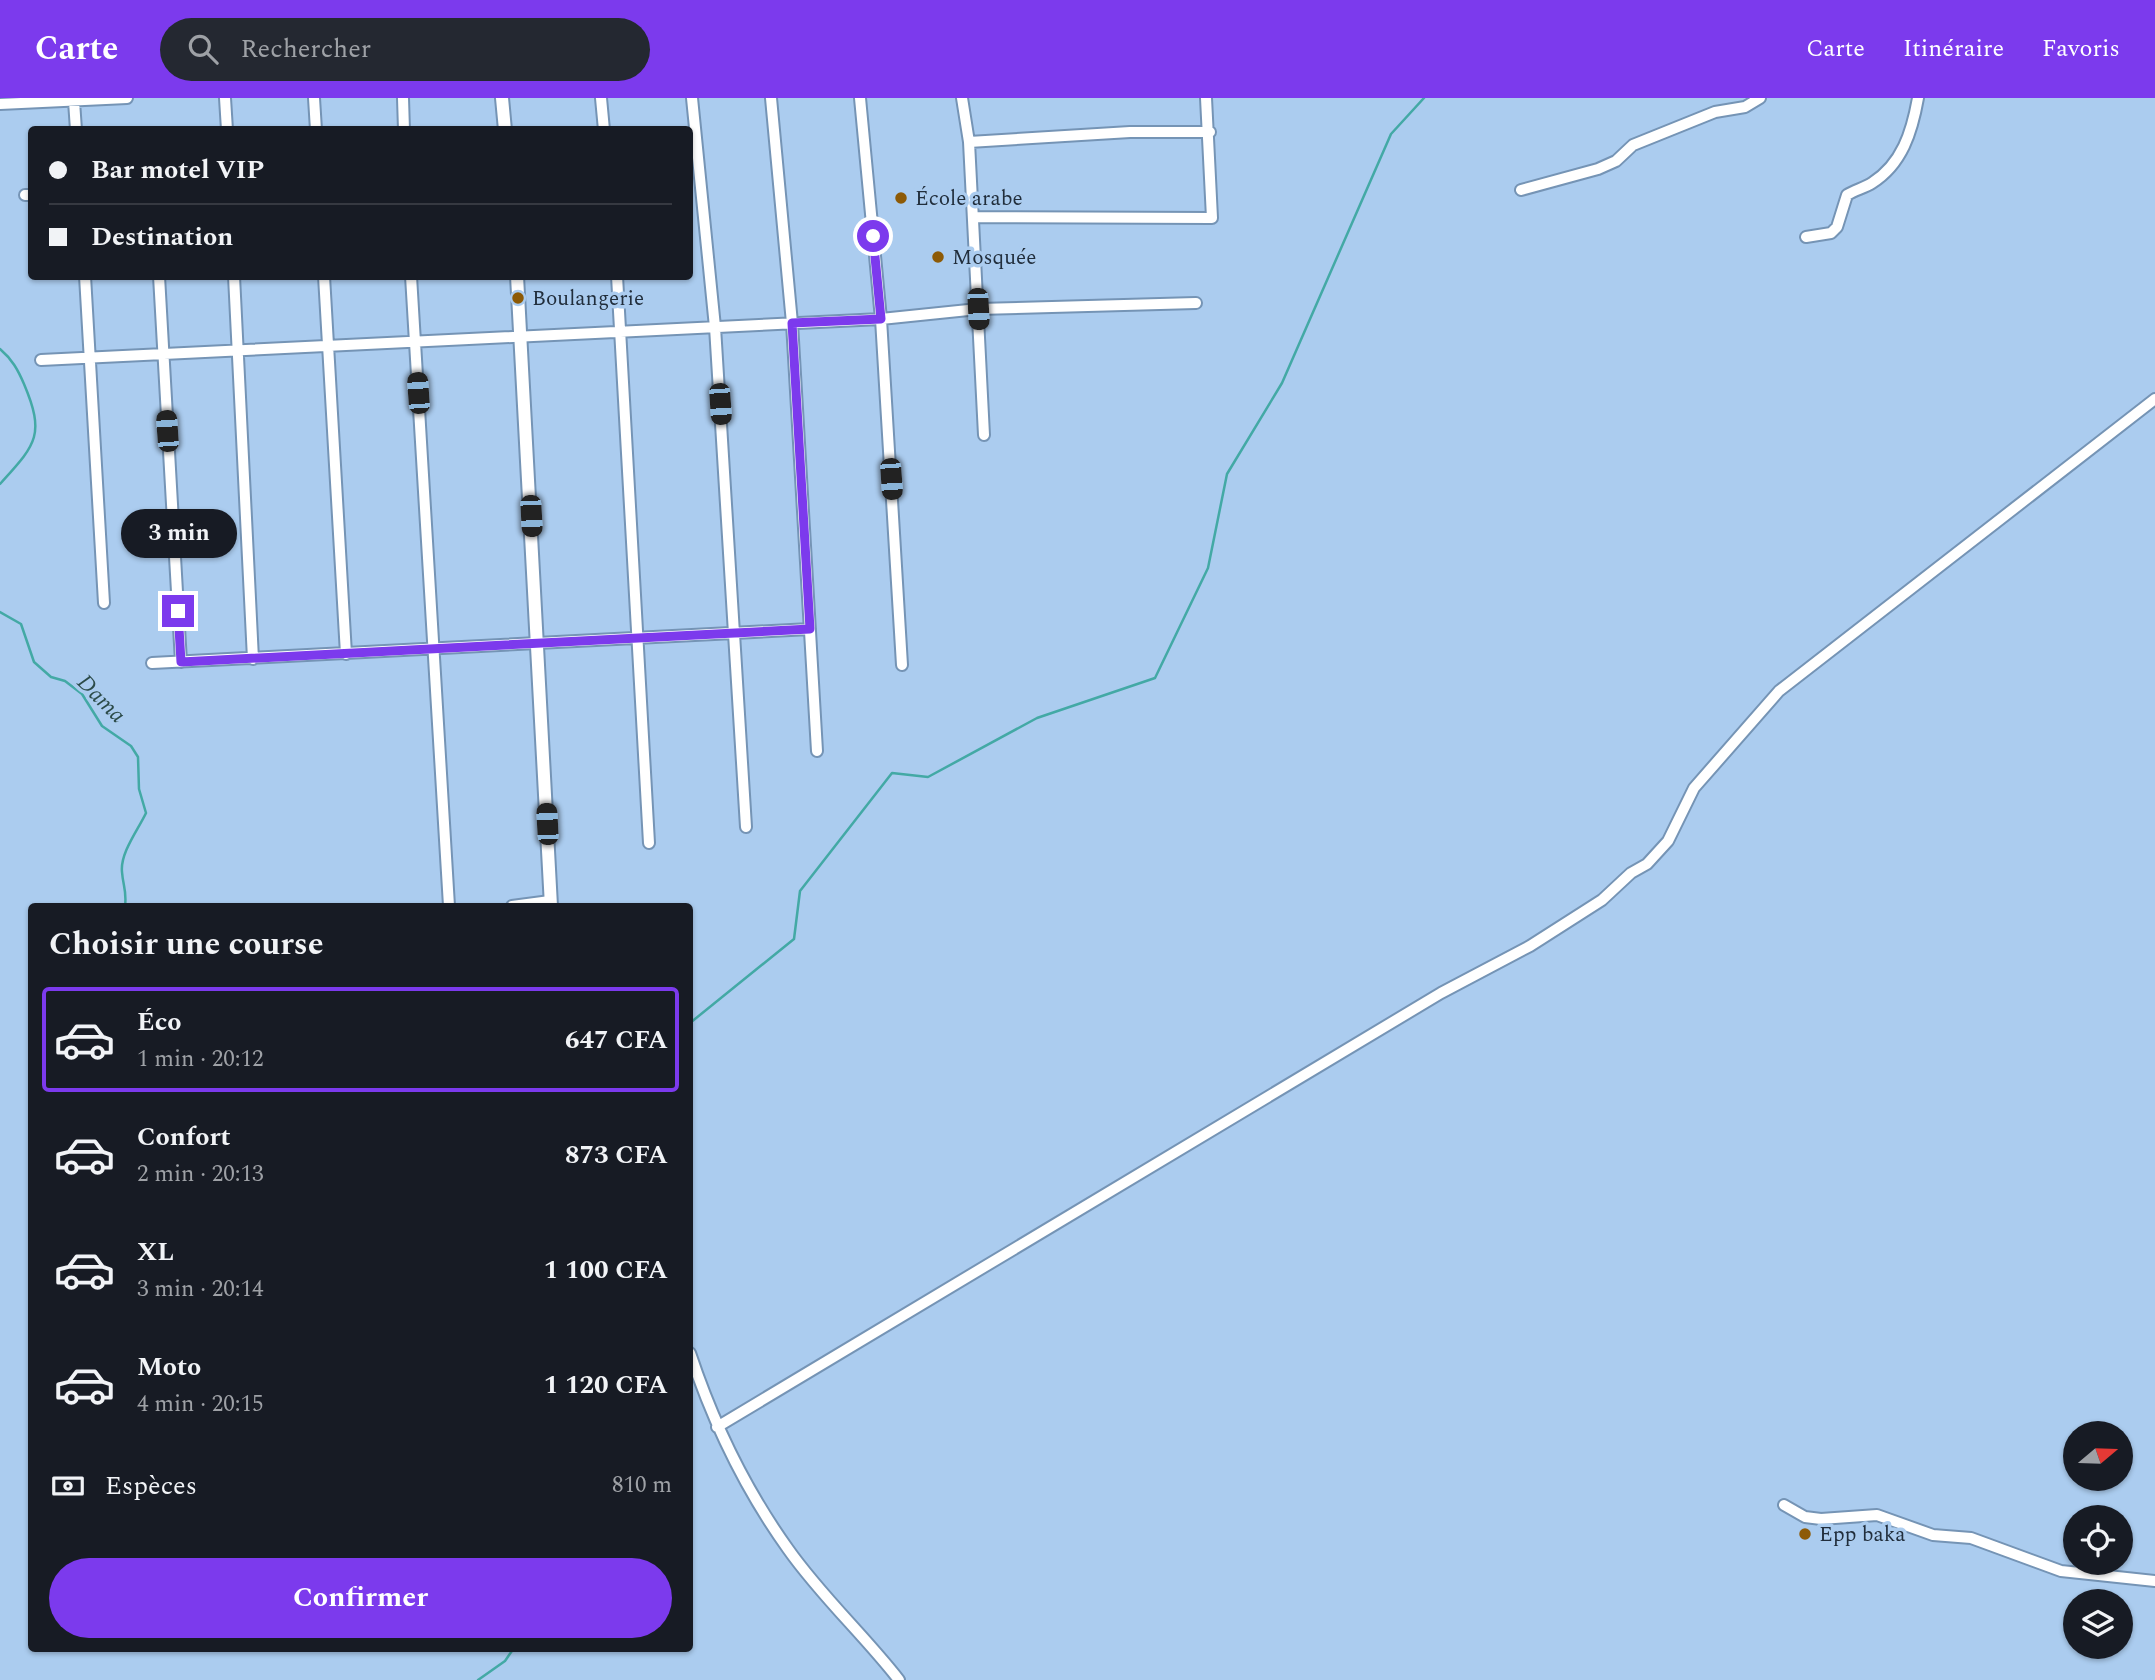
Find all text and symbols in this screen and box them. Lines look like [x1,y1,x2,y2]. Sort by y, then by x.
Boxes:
search box [160,18,650,81]
text: Carte [35,24,118,74]
text: Rechercher [240,29,371,69]
icon: search [184,30,222,68]
text: Carte [1806,31,1865,67]
text: Itinéraire [1903,31,2004,67]
text: Favoris [2042,31,2120,67]
text: Bar motel VIP [91,150,264,190]
place label: École arabe [915,183,1023,215]
marker: École arabe [893,190,909,206]
text: Destination [91,217,233,257]
route start [857,220,889,252]
place label: Mosquée [952,242,1036,274]
marker: Mosquée [930,249,946,265]
place label: Boulangerie [532,283,644,315]
car [967,287,990,331]
marker: Boulangerie [510,290,526,306]
car [407,371,430,415]
car [709,382,732,426]
car [156,409,179,453]
car [880,457,903,501]
car [520,494,543,538]
callout: 3 min [120,510,236,559]
text: 3 min [148,516,210,551]
route end [162,595,194,627]
water label: Dama [68,666,134,732]
car [536,802,559,846]
text: Choisir une course [49,920,324,969]
text: Éco [137,1002,181,1042]
icon: car [53,1008,116,1071]
text: 647 CFA [565,1020,668,1060]
text: 1 min · 20:12 [137,1042,264,1077]
text: Confort [137,1117,231,1157]
icon: car [53,1123,116,1186]
text: 873 CFA [565,1135,668,1175]
text: 2 min · 20:13 [137,1157,264,1192]
text: XL [137,1232,174,1272]
icon: car [53,1238,116,1301]
text: 1 100 CFA [544,1250,668,1290]
text: 3 min · 20:14 [137,1272,264,1307]
text: Moto [137,1347,201,1387]
icon: car [53,1353,116,1416]
text: 1 120 CFA [544,1365,668,1405]
text: 4 min · 20:15 [137,1387,264,1422]
north arrow [2063,1421,2133,1491]
map controls [2063,1421,2133,1659]
text: Espèces [105,1466,197,1506]
icon: cash [49,1467,87,1505]
text: 810 m [612,1468,672,1503]
button: locate [2063,1505,2133,1575]
place label: Epp baka [1819,1519,1906,1551]
marker: Epp baka [1797,1526,1813,1542]
button: Confirmer [49,1558,672,1638]
button: layers [2063,1589,2133,1659]

